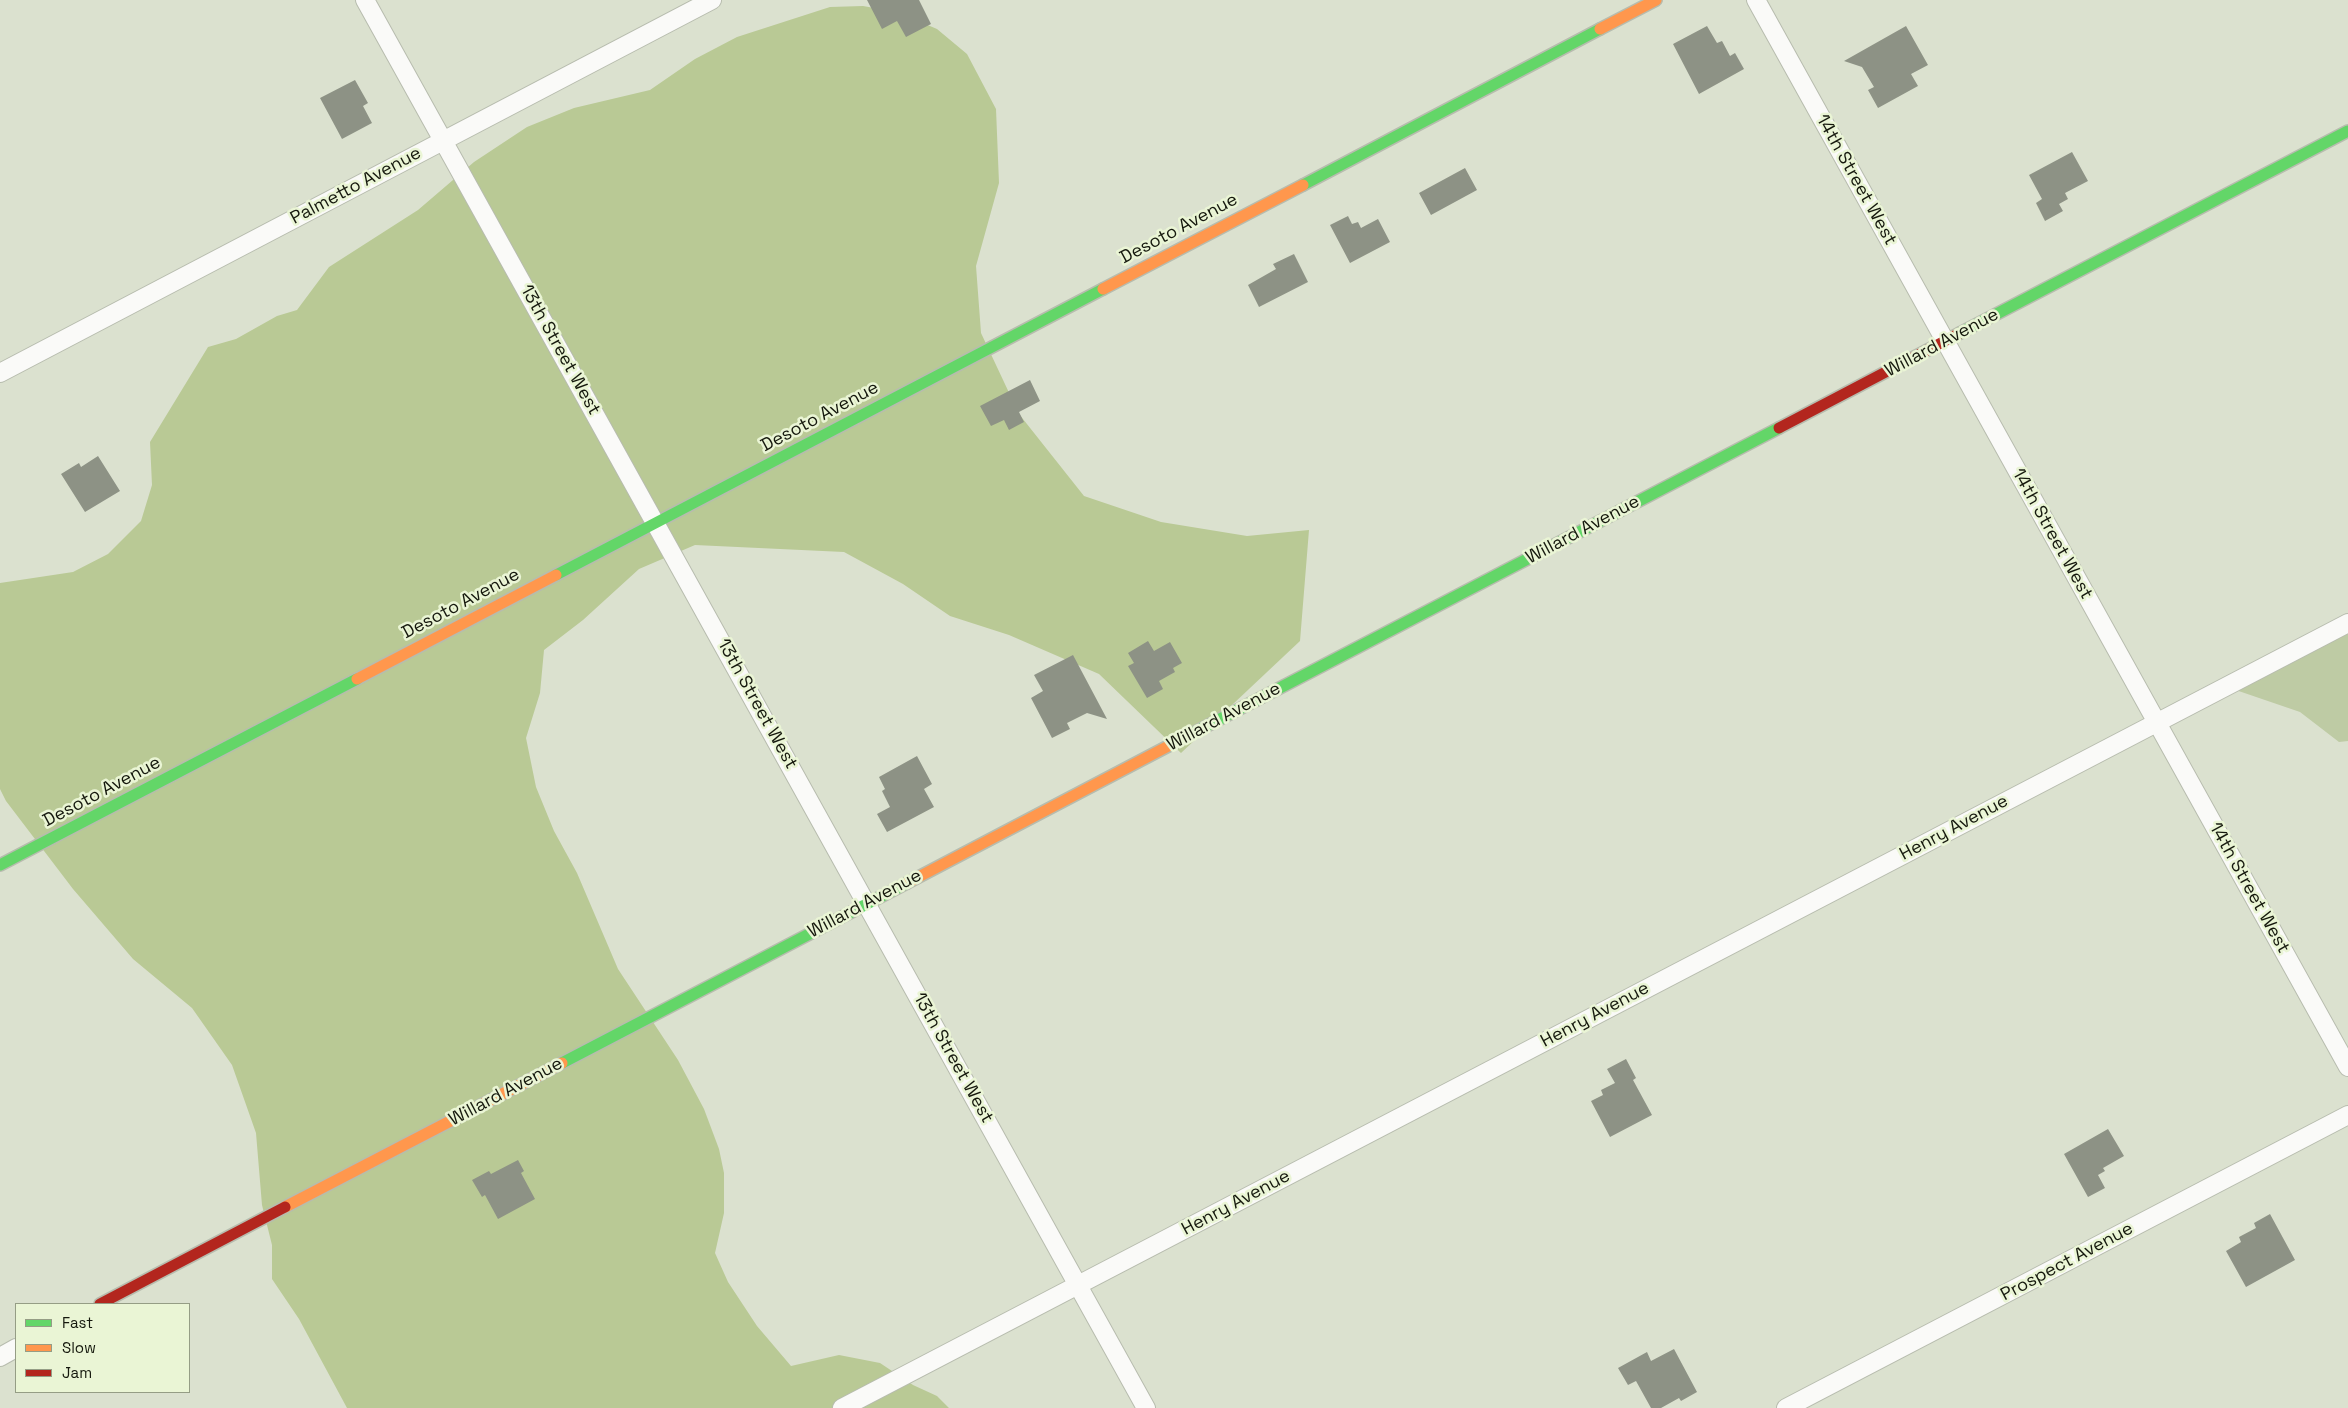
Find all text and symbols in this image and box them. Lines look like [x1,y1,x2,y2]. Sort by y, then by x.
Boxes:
street label: 14th Street West [1811,111,1901,249]
street label: Palmetto Avenue [287,142,425,230]
street label: Desoto Avenue [1116,189,1242,269]
street label: 13th Street West [515,281,605,419]
street label: Willard Avenue [1881,304,2003,382]
street label: Desoto Avenue [757,377,883,457]
street label: 14th Street West [2007,465,2097,603]
street label: Willard Avenue [1522,491,1644,569]
street label: Desoto Avenue [398,564,524,644]
street label: 13th Street West [712,635,802,773]
street label: Willard Avenue [1163,678,1285,756]
street label: Desoto Avenue [39,752,165,832]
street label: Henry Avenue [1896,790,2012,866]
street label: 14th Street West [2204,819,2294,957]
street label: Willard Avenue [804,865,926,943]
street label: Henry Avenue [1537,977,1653,1053]
street label: 13th Street West [908,989,998,1127]
street label: Willard Avenue [445,1053,567,1131]
street label: Henry Avenue [1178,1165,1294,1241]
street label: Prospect Avenue [1997,1218,2137,1306]
legend [15,1303,190,1393]
text: Fast [62,1313,93,1332]
text: Slow [62,1338,96,1357]
text: Jam [62,1363,92,1382]

